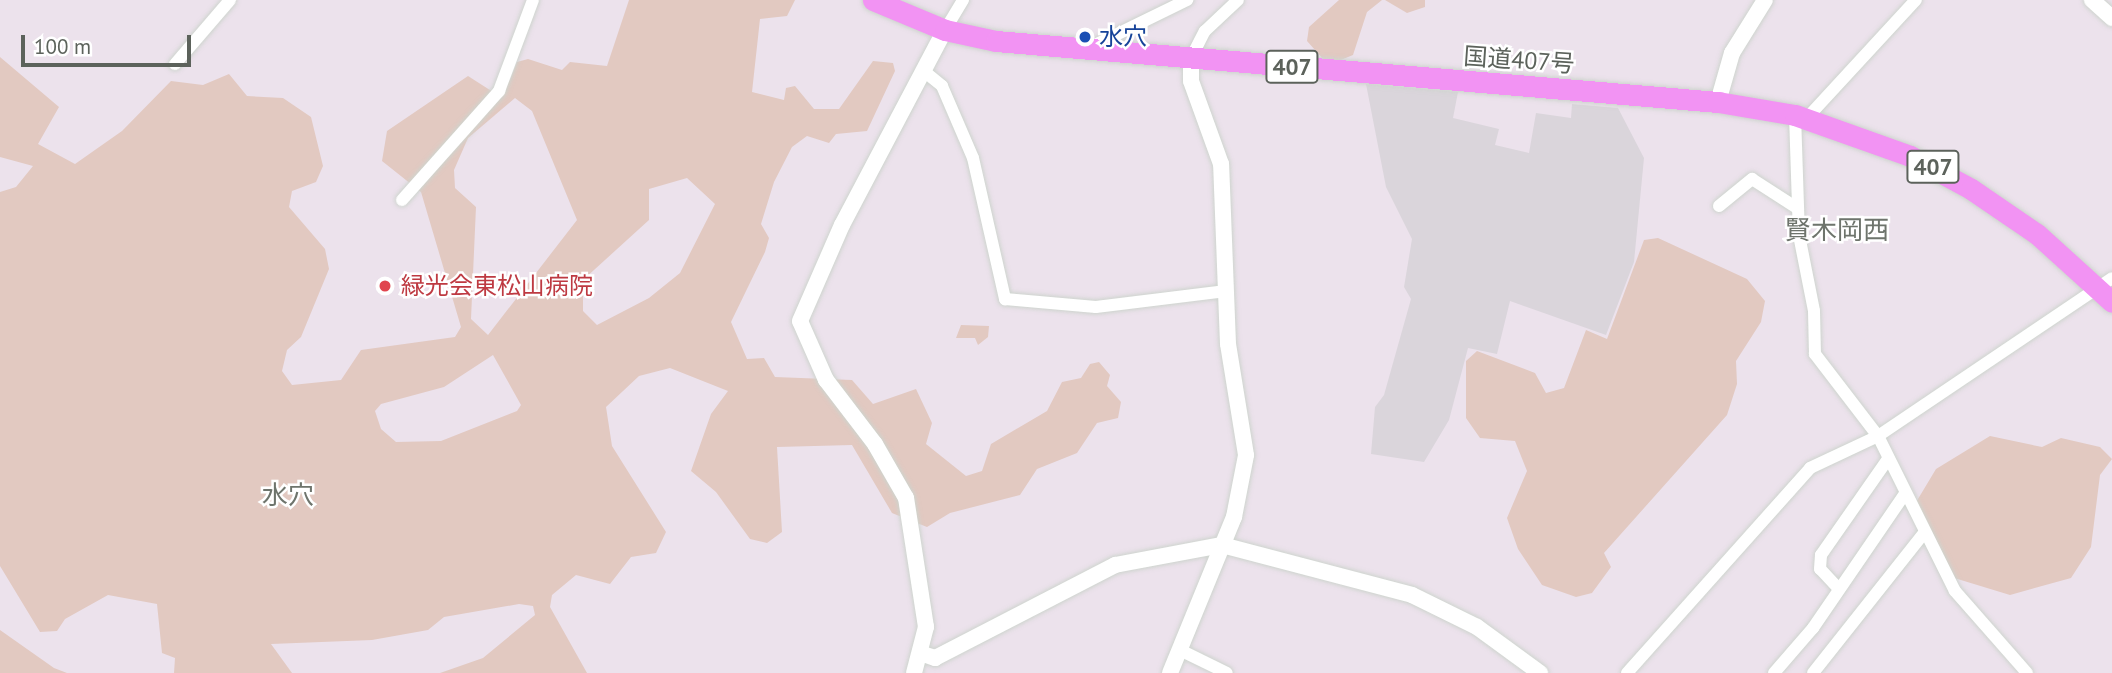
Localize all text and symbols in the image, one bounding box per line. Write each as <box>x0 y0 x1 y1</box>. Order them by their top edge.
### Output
scale bar <box>24 21 194 65</box>
place label: 水穴 <box>1099 23 1147 51</box>
marker: 水穴 <box>1077 29 1093 45</box>
text: 100 m <box>34 33 91 60</box>
street label: 国道407号 <box>1463 42 1575 78</box>
road number: 407 <box>1264 48 1320 86</box>
road number: 407 <box>1905 148 1961 186</box>
district label: 賢木岡西 <box>1785 214 1889 246</box>
place label: 緑光会東松山病院 <box>401 272 593 300</box>
marker: 緑光会東松山病院 <box>375 276 395 296</box>
district label: 水穴 <box>262 479 314 511</box>

